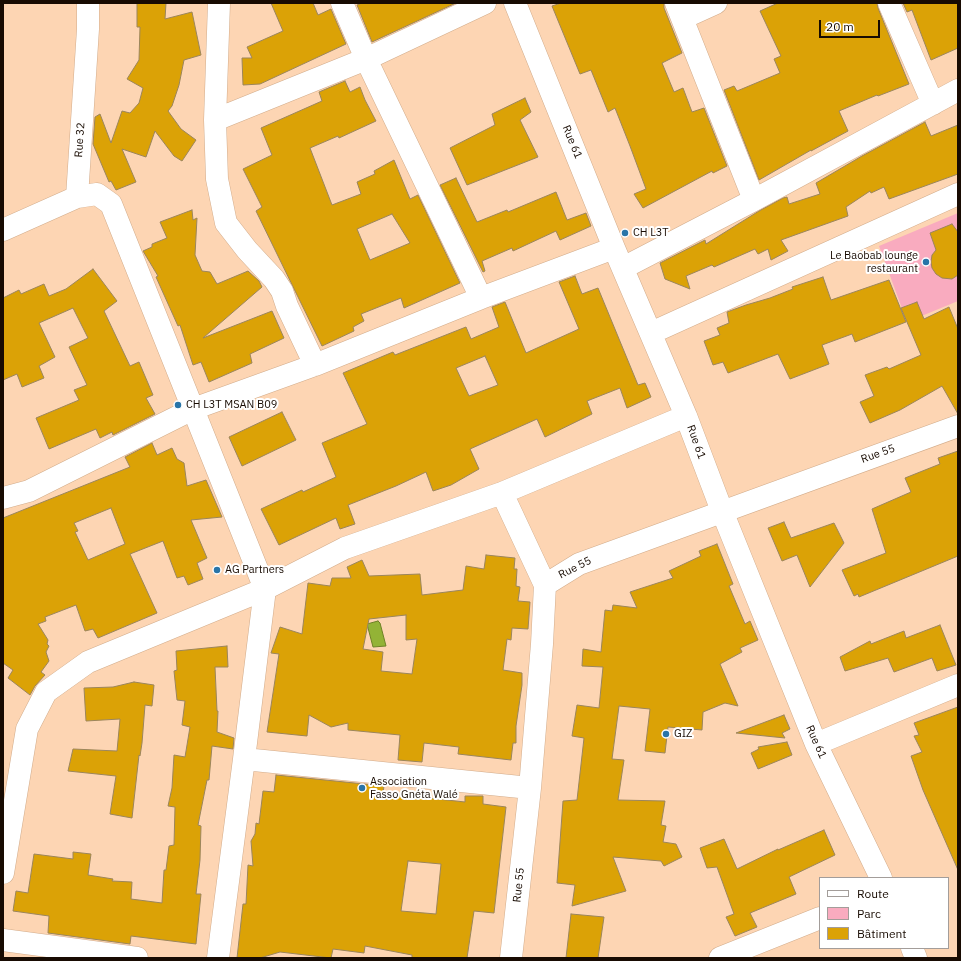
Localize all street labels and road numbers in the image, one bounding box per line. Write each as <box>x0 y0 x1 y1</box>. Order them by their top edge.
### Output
street label: Rue 32 <box>72 122 88 158</box>
street label: Rue 61 <box>559 123 585 161</box>
street label: Rue 61 <box>684 423 708 461</box>
street label: Rue 55 <box>859 442 897 466</box>
street label: Rue 55 <box>556 554 594 582</box>
street label: Rue 61 <box>803 723 829 761</box>
street label: Rue 55 <box>511 867 527 903</box>

